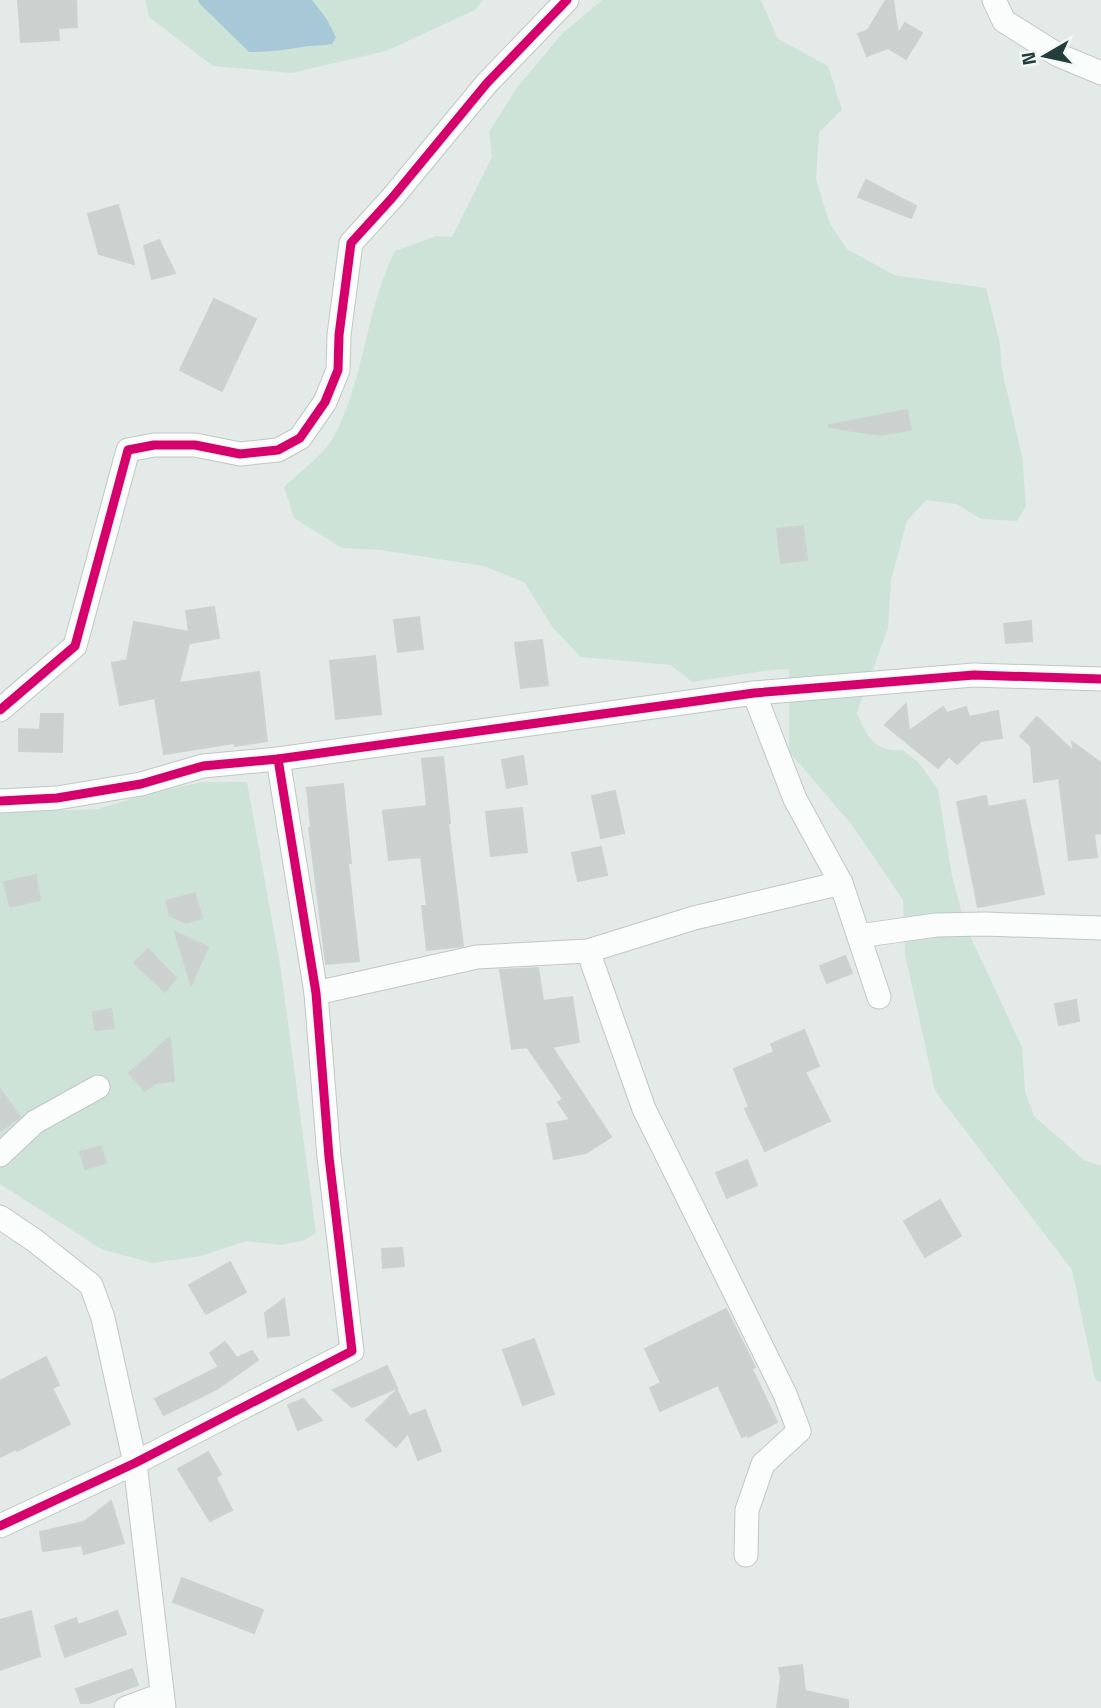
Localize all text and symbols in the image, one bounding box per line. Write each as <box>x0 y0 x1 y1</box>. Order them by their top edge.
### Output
north arrow <box>1010 21 1080 91</box>
text: N <box>1012 50 1043 68</box>

